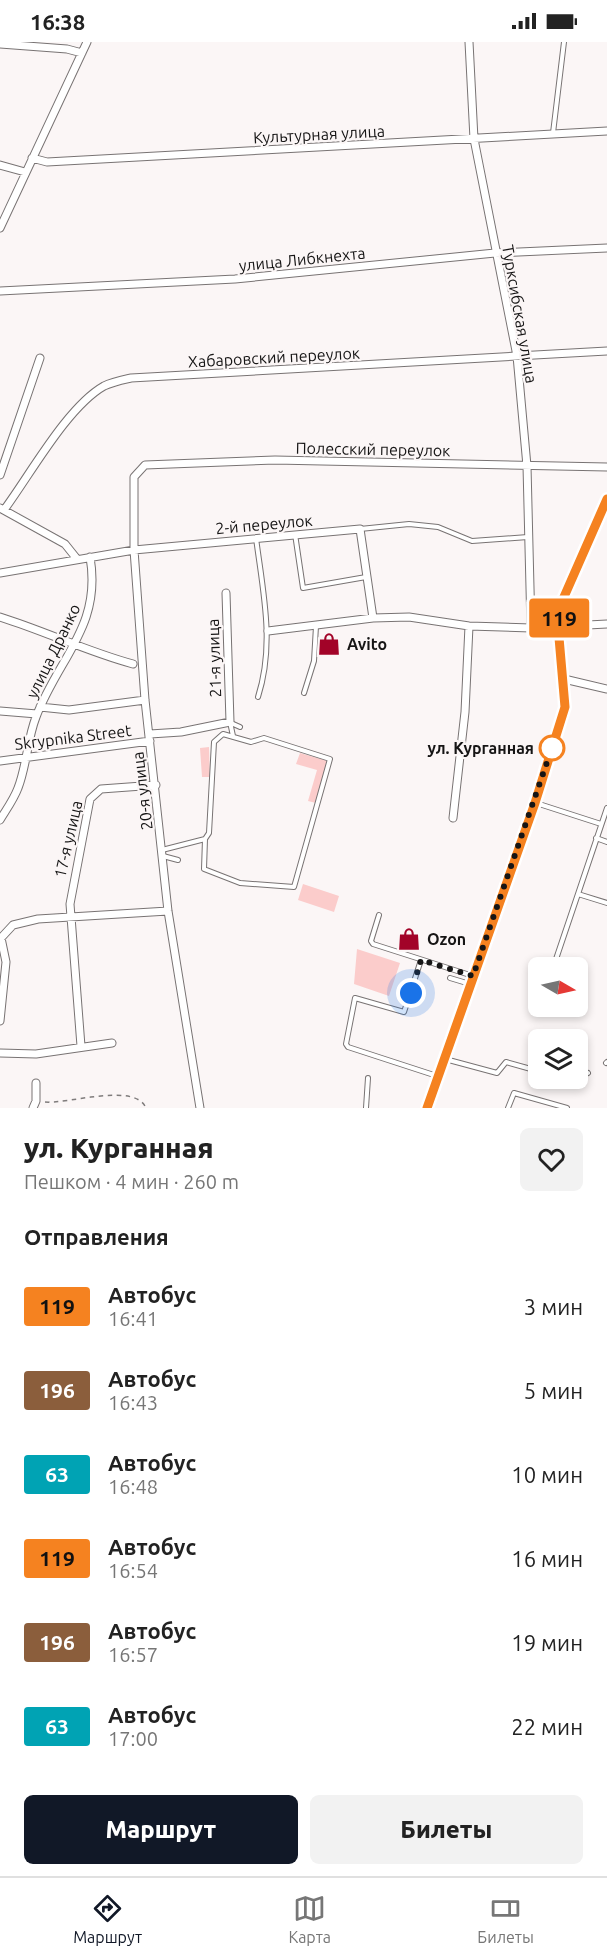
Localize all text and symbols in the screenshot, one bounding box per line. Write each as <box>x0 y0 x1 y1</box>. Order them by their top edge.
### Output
text: 16:38 <box>30 9 85 34</box>
street label: Культурная улица <box>253 122 385 146</box>
street label: улица Либкнехта <box>238 243 366 275</box>
street label: Турксибская улица <box>499 243 541 385</box>
street label: Хабаровский переулок <box>188 344 360 370</box>
street label: Полесский переулок <box>295 439 451 459</box>
street label: 2-й переулок <box>215 511 313 537</box>
line badge: 119 <box>524 598 594 638</box>
street label: улица Дранко <box>22 601 84 701</box>
text: 119 <box>541 606 577 630</box>
street label: 21-я улица <box>204 618 224 698</box>
shop icon: Avito <box>316 631 342 657</box>
place label: Avito <box>347 635 387 653</box>
street label: Skrypnika Street <box>14 721 133 753</box>
marker: ул. Курганная <box>539 735 565 761</box>
place label: ул. Курганная <box>428 739 534 757</box>
street label: 20-я улица <box>128 751 156 831</box>
street label: 17-я улица <box>50 799 86 879</box>
shop icon: Ozon <box>396 926 422 952</box>
place label: Ozon <box>427 930 466 948</box>
north arrow <box>528 957 588 1017</box>
map controls <box>528 957 588 1089</box>
your location <box>396 978 426 1008</box>
button: layers <box>528 1029 588 1089</box>
button: heart <box>520 1128 583 1191</box>
text: ул. Курганная <box>24 1132 214 1163</box>
text: Пешком · 4 мин · 260 m <box>24 1170 239 1193</box>
text: Отправления <box>24 1224 169 1249</box>
text: Автобус <box>108 1282 196 1307</box>
text: 119 <box>39 1294 75 1318</box>
text: 3 мин <box>524 1294 583 1319</box>
text: 16:41 <box>108 1307 158 1330</box>
text: Автобус <box>108 1366 196 1391</box>
text: 196 <box>39 1378 75 1402</box>
text: 5 мин <box>524 1378 583 1403</box>
text: 16:43 <box>108 1391 158 1414</box>
text: Автобус <box>108 1450 196 1475</box>
text: 63 <box>45 1462 69 1486</box>
text: 10 мин <box>511 1462 583 1487</box>
text: 16:48 <box>108 1475 158 1498</box>
text: Автобус <box>108 1534 196 1559</box>
text: 119 <box>39 1546 75 1570</box>
text: 16 мин <box>511 1546 583 1571</box>
text: 16:54 <box>108 1559 158 1582</box>
text: Автобус <box>108 1618 196 1643</box>
text: 196 <box>39 1630 75 1654</box>
text: 19 мин <box>511 1630 583 1655</box>
text: 16:57 <box>108 1643 158 1666</box>
text: Автобус <box>108 1702 196 1727</box>
text: 63 <box>45 1714 69 1738</box>
text: 22 мин <box>511 1714 583 1739</box>
text: 17:00 <box>108 1727 158 1750</box>
button: Маршрут <box>24 1795 298 1864</box>
button: Билеты <box>310 1795 583 1864</box>
tab: Маршрут <box>73 1892 142 1946</box>
tab: Карта <box>288 1892 331 1946</box>
tab: Билеты <box>477 1892 534 1946</box>

